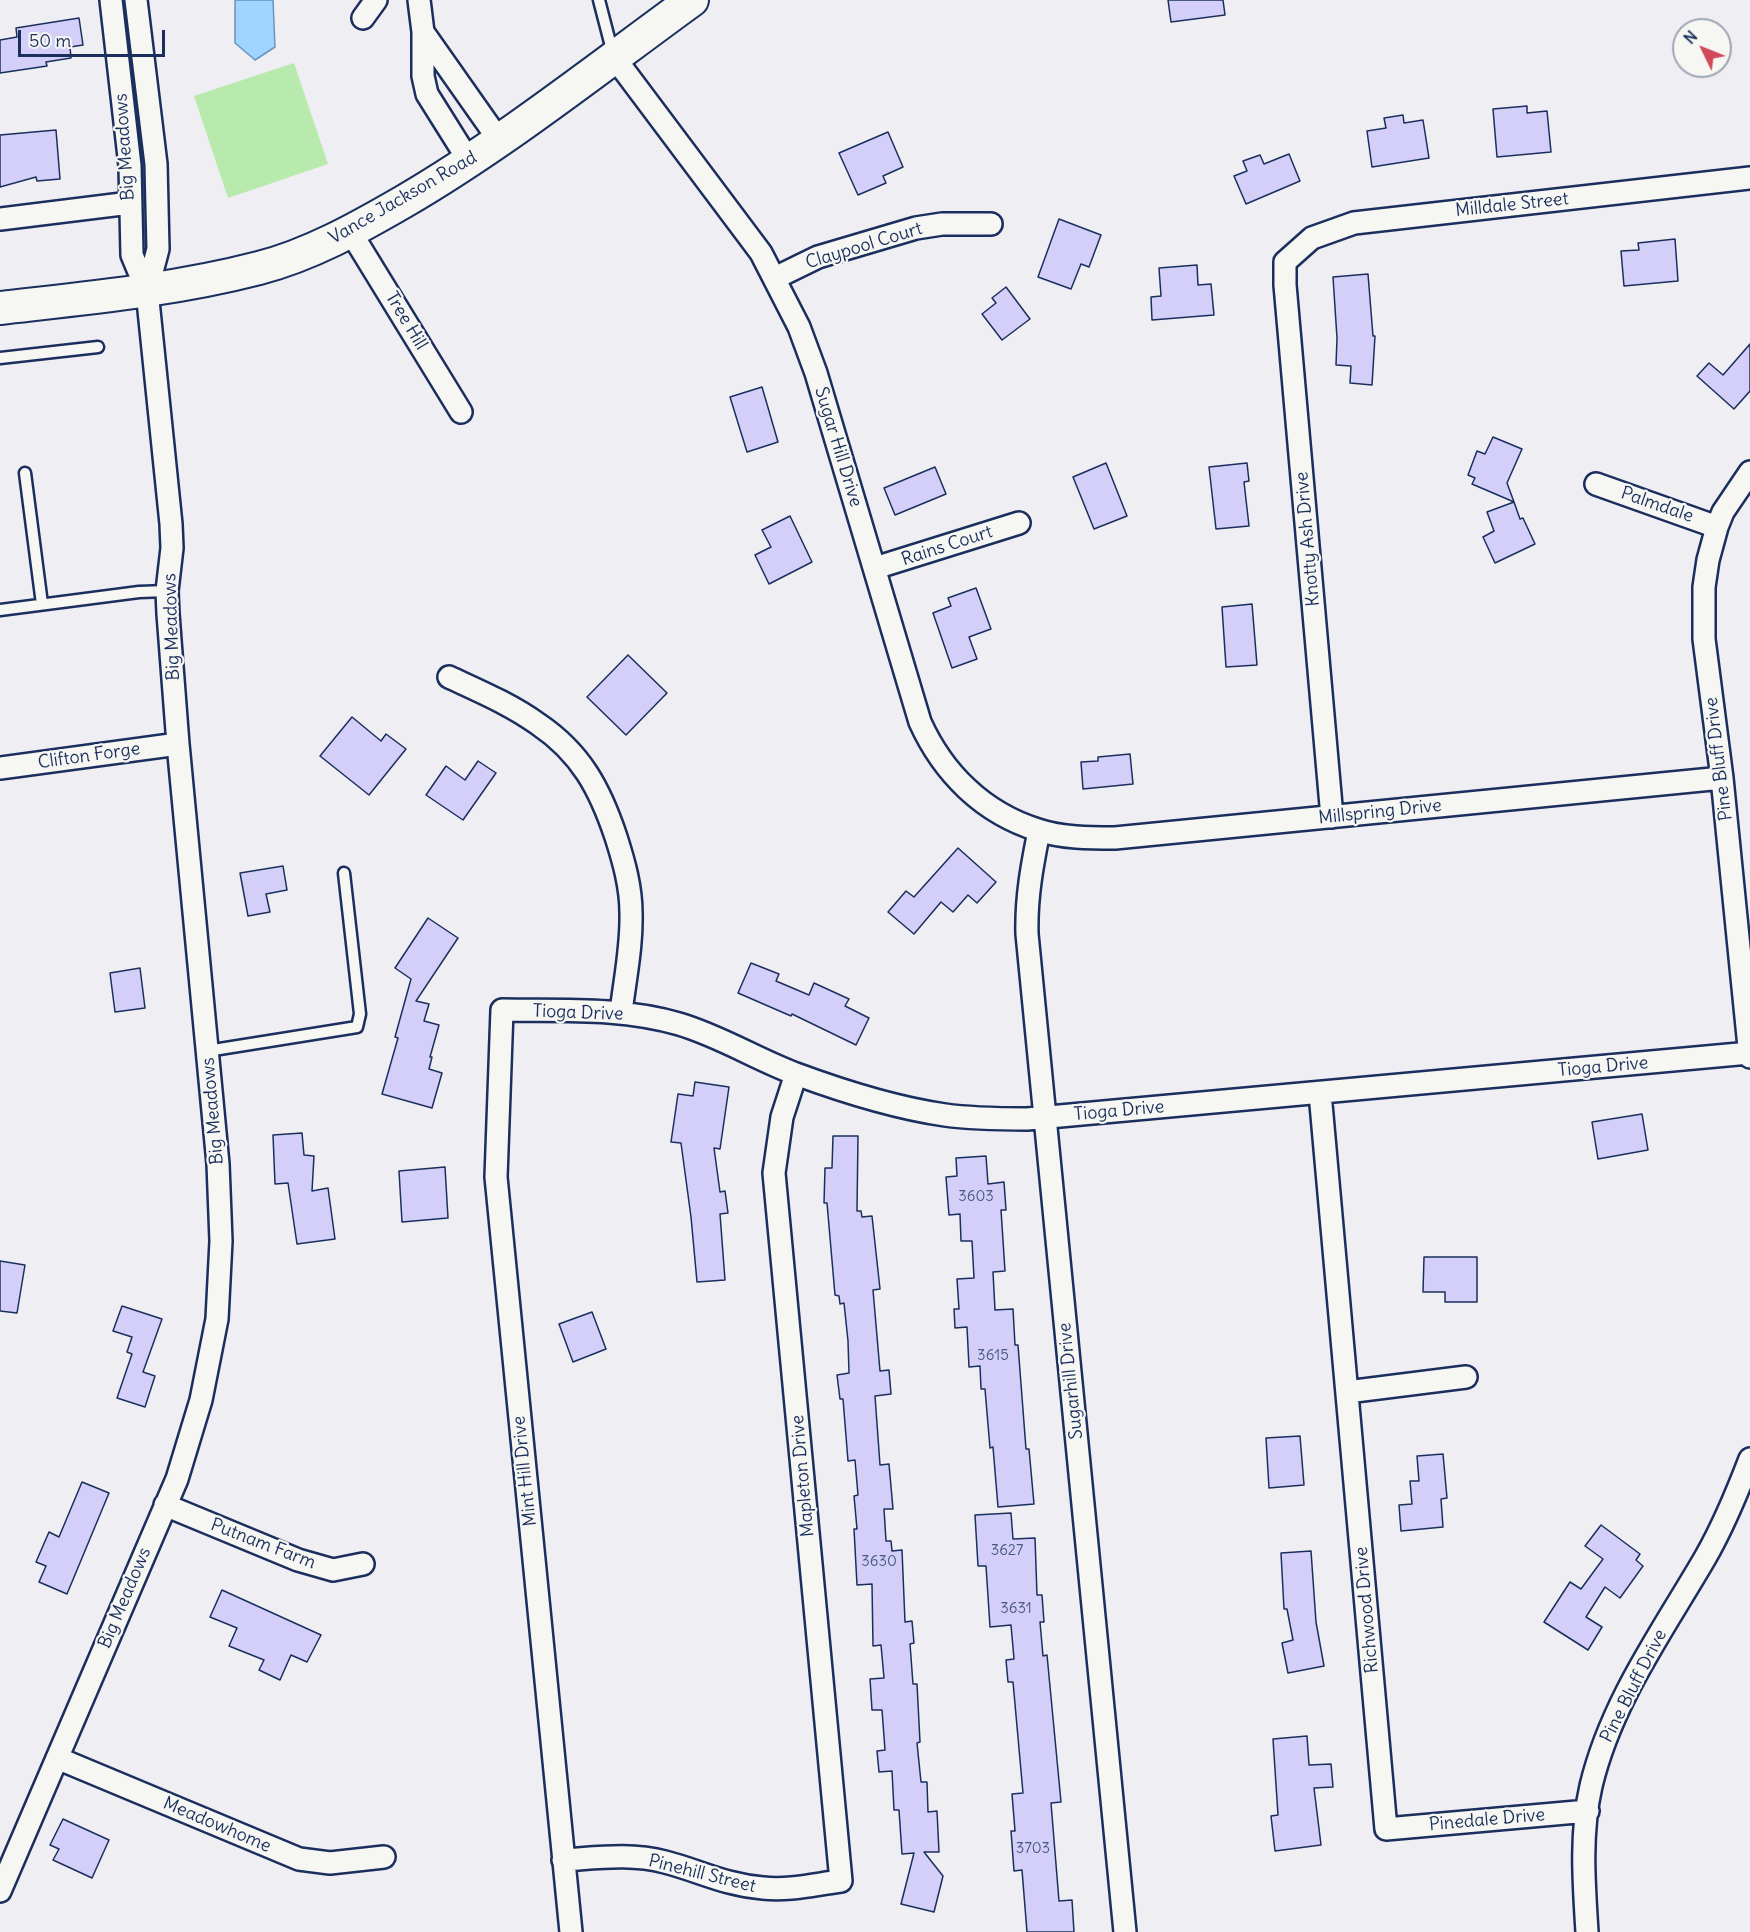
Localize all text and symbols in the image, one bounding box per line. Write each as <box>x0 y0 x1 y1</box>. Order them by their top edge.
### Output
scale bar <box>21 18 168 56</box>
north arrow <box>1672 18 1732 78</box>
text: N <box>1679 26 1701 48</box>
text: 50 m <box>29 29 71 52</box>
street label: Big Meadows <box>110 93 140 201</box>
street label: Vance Jackson Road <box>325 147 481 249</box>
street label: Milldale Street <box>1454 188 1570 222</box>
street label: Claypool Court <box>803 218 925 274</box>
street label: Tree Hill <box>380 288 432 354</box>
street label: Sugar Hill Drive <box>810 384 866 510</box>
street label: Knotty Ash Drive <box>1291 471 1325 607</box>
street label: Palmdale <box>1618 483 1696 527</box>
street label: Rains Court <box>899 521 995 571</box>
street label: Big Meadows <box>159 573 185 681</box>
street label: Pine Bluff Drive <box>1701 696 1737 822</box>
street label: Clifton Forge <box>36 738 142 774</box>
street label: Millspring Drive <box>1317 795 1443 829</box>
street label: Tioga Drive <box>532 1001 624 1025</box>
street label: Tioga Drive <box>1557 1052 1649 1082</box>
street label: Big Meadows <box>198 1056 228 1166</box>
street label: Tioga Drive <box>1073 1096 1165 1126</box>
house number: 3603 <box>958 1188 994 1206</box>
street label: Sugarhill Drive <box>1054 1321 1088 1441</box>
house number: 3615 <box>977 1347 1009 1365</box>
street label: Mapleton Drive <box>787 1414 819 1538</box>
street label: Mint Hill Drive <box>508 1415 542 1527</box>
street label: Putnam Farm <box>207 1514 319 1574</box>
house number: 3627 <box>991 1542 1023 1560</box>
street label: Big Meadows <box>94 1544 156 1652</box>
street label: Richwood Drive <box>1351 1546 1383 1674</box>
house number: 3630 <box>861 1553 897 1571</box>
house number: 3631 <box>1000 1600 1032 1618</box>
street label: Pine Bluff Drive <box>1596 1626 1672 1746</box>
street label: Meadowhome <box>160 1793 274 1857</box>
street label: Pinedale Drive <box>1428 1804 1546 1836</box>
house number: 3703 <box>1016 1840 1050 1858</box>
street label: Pinehill Street <box>646 1850 758 1898</box>

